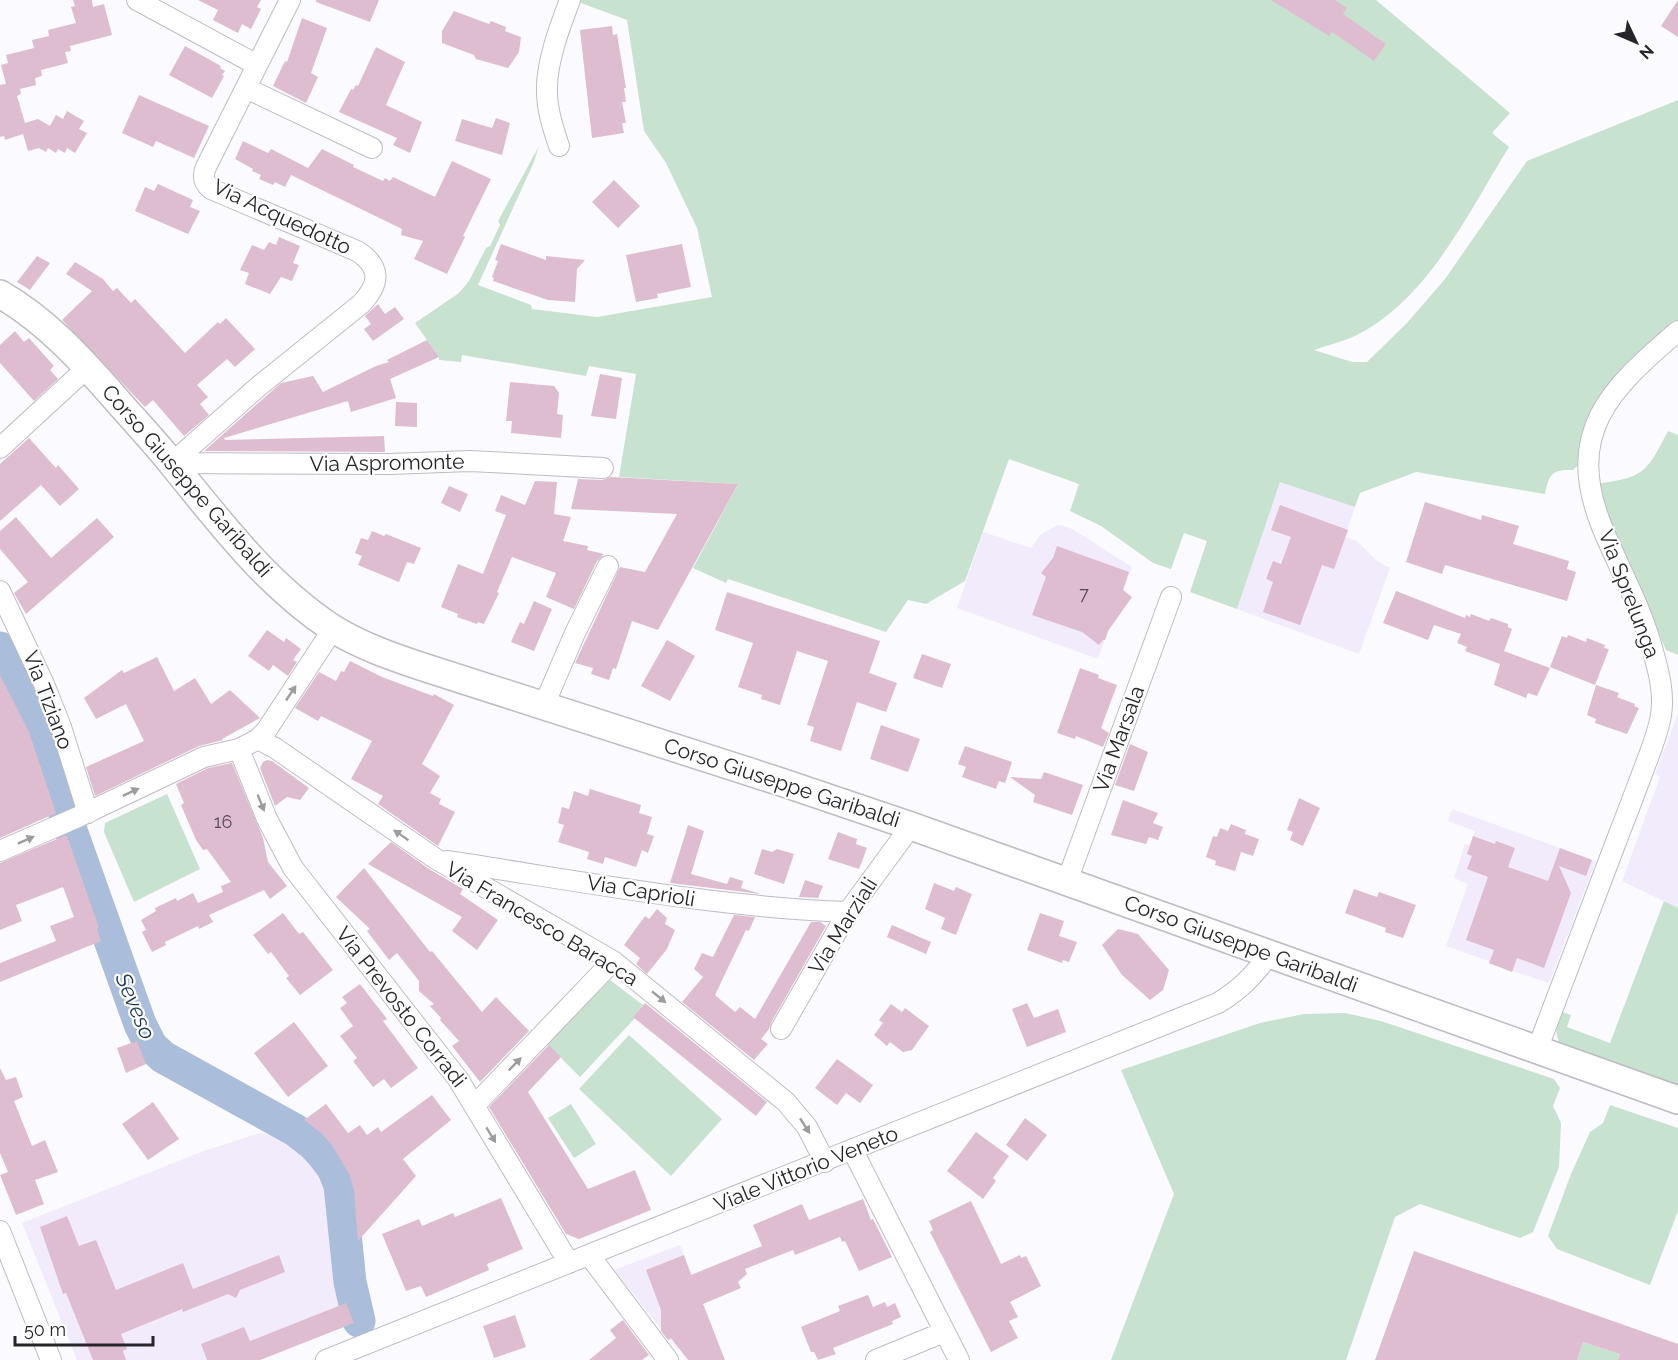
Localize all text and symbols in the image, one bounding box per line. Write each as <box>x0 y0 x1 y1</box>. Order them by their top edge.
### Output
north arrow <box>1606 12 1666 72</box>
text: N <box>1635 41 1658 63</box>
street label: Via Acquedotto <box>209 174 355 260</box>
street label: Corso Giuseppe Garibaldi <box>97 379 278 582</box>
street label: Via Aspromonte <box>309 449 465 476</box>
street label: Via Sprelunga <box>1594 526 1665 662</box>
house number: 7 <box>1079 583 1089 604</box>
street label: Via Tiziano <box>18 647 79 753</box>
street label: Via Marsala <box>1088 682 1149 795</box>
one-way arrow <box>285 685 297 701</box>
street label: Corso Giuseppe Garibaldi <box>661 733 903 833</box>
one-way arrow <box>123 787 140 796</box>
one-way arrow <box>256 795 266 813</box>
house number: 16 <box>214 811 232 832</box>
one-way arrow <box>393 829 409 841</box>
one-way arrow <box>17 835 35 844</box>
street label: Via Francesco Baracca <box>442 856 643 991</box>
street label: Via Caprioli <box>585 870 697 911</box>
street label: Via Marziali <box>803 873 882 979</box>
street label: Corso Giuseppe Garibaldi <box>1121 890 1361 997</box>
street label: Via Prevosto Corradi <box>331 922 472 1092</box>
water label: Seveso <box>110 968 162 1043</box>
one-way arrow <box>651 991 667 1004</box>
one-way arrow <box>507 1057 521 1071</box>
one-way arrow <box>800 1117 811 1134</box>
street label: Viale Vittorio Veneto <box>710 1120 901 1217</box>
one-way arrow <box>486 1127 497 1143</box>
scale bar <box>15 1309 153 1347</box>
text: 50 m <box>24 1319 66 1340</box>

